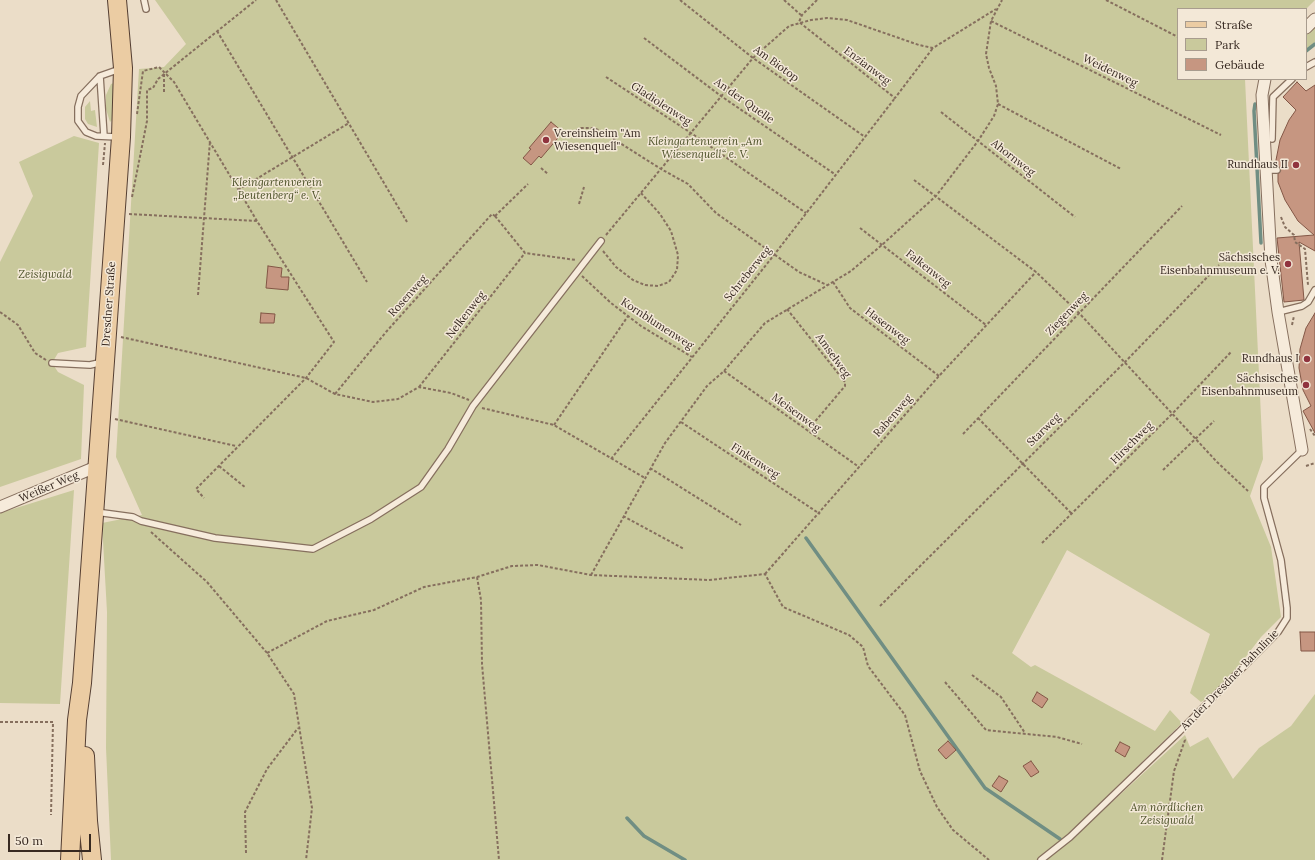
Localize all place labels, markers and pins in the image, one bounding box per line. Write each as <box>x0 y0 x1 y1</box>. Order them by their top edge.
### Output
place label: Vereinsheim "Am Wiesenquell" <box>554 127 641 153</box>
marker: Vereinsheim "Am Wiesenquell" <box>541 135 551 145</box>
place label: Rundhaus II <box>1227 158 1288 172</box>
marker: Rundhaus II <box>1291 160 1301 170</box>
place label: Sächsisches Eisenbahnmuseum e. V. <box>1160 251 1280 277</box>
marker: Sächsisches Eisenbahnmuseum e. V. <box>1283 259 1293 269</box>
place label: Rundhaus I <box>1242 352 1299 366</box>
marker: Rundhaus I <box>1302 354 1312 364</box>
place label: Sächsisches Eisenbahnmuseum <box>1201 372 1298 398</box>
marker: Sächsisches Eisenbahnmuseum <box>1301 380 1311 390</box>

